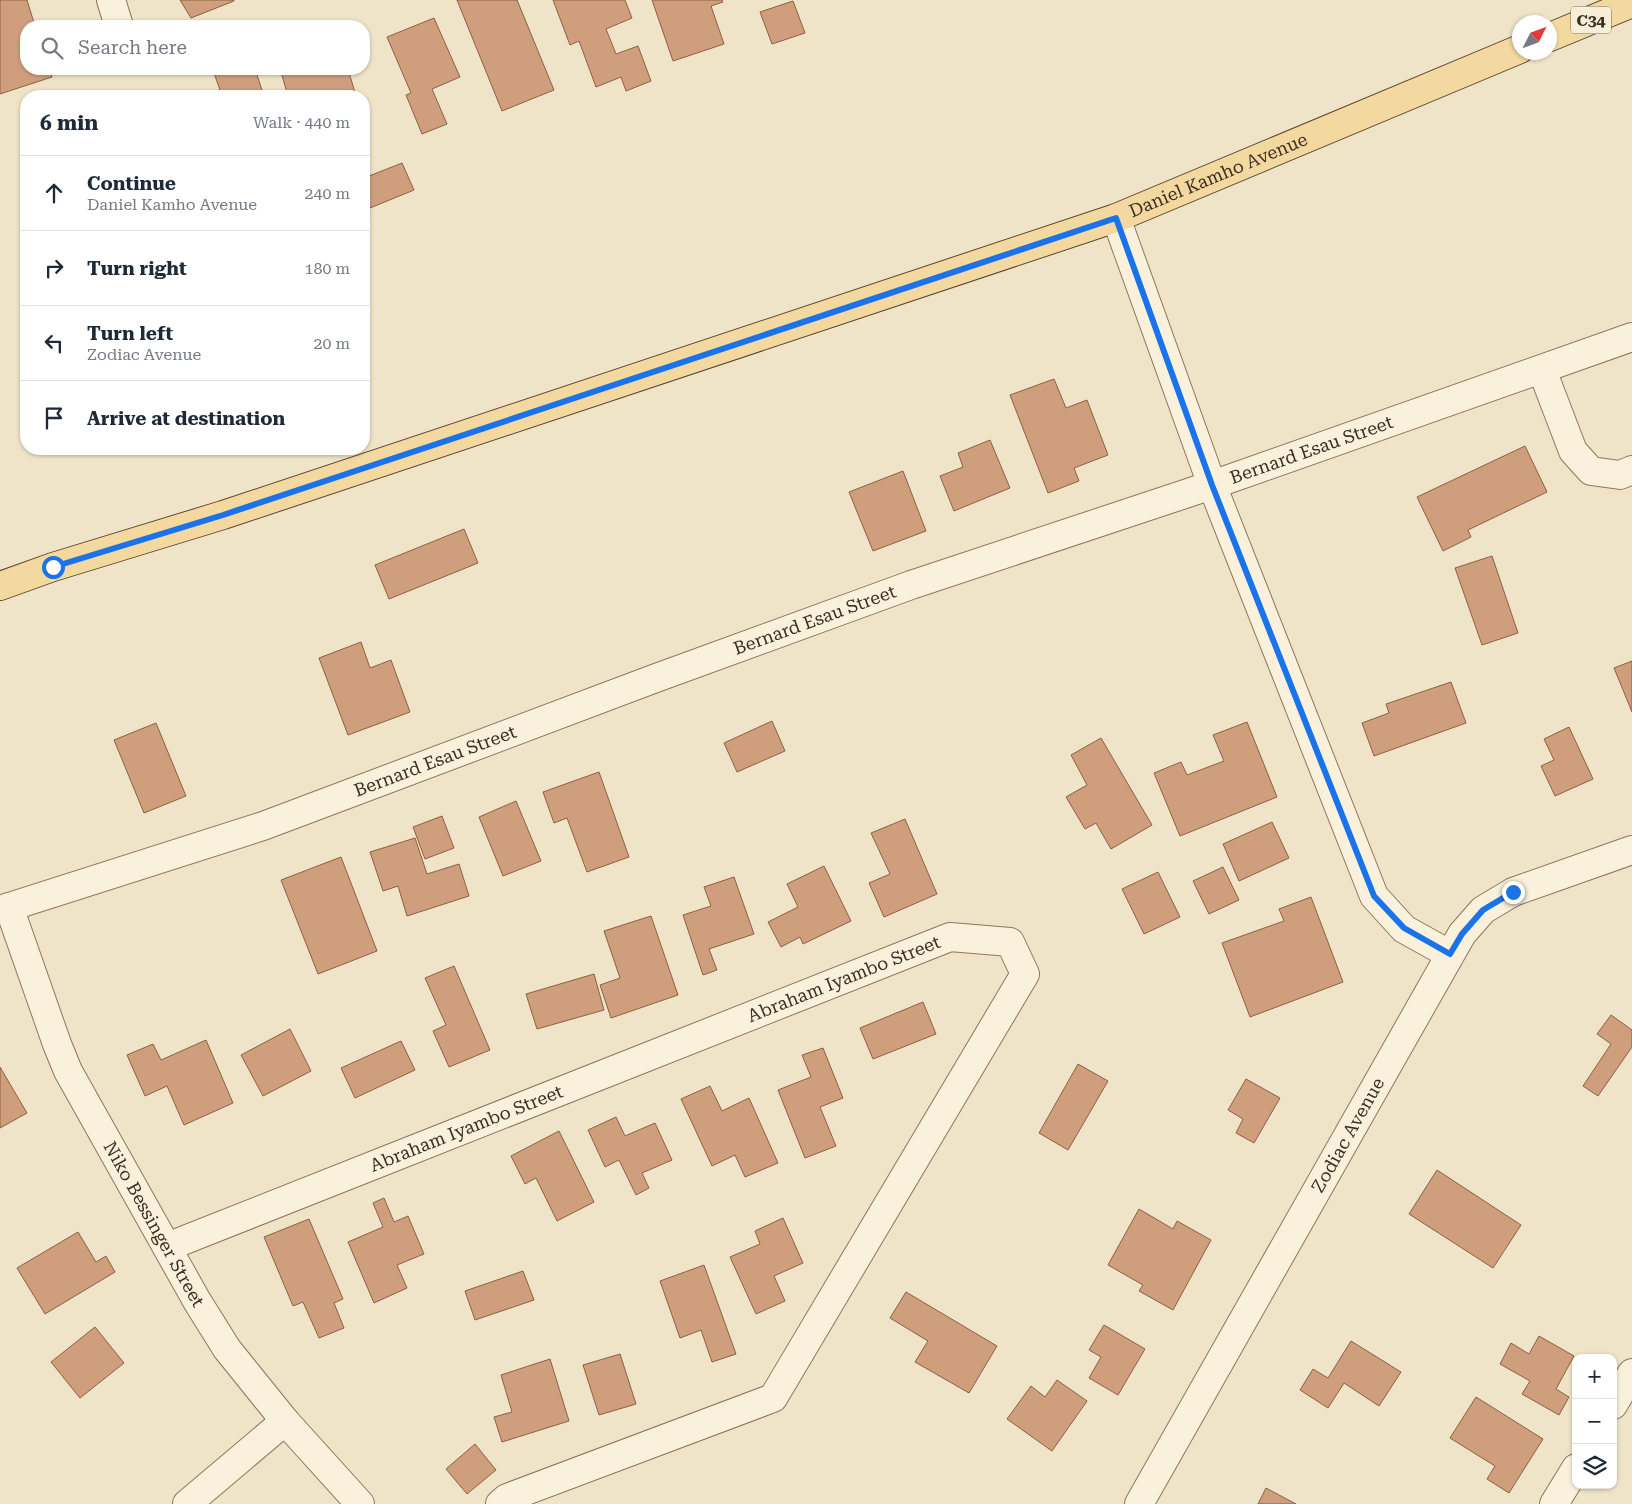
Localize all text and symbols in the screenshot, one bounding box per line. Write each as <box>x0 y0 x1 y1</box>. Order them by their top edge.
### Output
road number: C34 <box>1571 6 1611 34</box>
north arrow <box>1512 15 1557 60</box>
search box <box>20 20 370 75</box>
icon: search <box>38 34 66 62</box>
text: Search here <box>78 36 187 59</box>
text: 6 min <box>40 111 98 135</box>
text: Walk · 440 m <box>253 113 350 132</box>
street label: Daniel Kamho Avenue <box>1126 128 1311 221</box>
text: Continue <box>87 172 176 195</box>
icon: ahead <box>40 179 68 207</box>
text: 240 m <box>304 184 350 203</box>
text: Daniel Kamho Avenue <box>87 195 257 214</box>
icon: right <box>40 254 68 282</box>
text: Turn right <box>87 257 187 280</box>
text: 180 m <box>304 259 350 278</box>
text: Turn left <box>87 322 173 345</box>
icon: left <box>40 329 68 357</box>
text: 20 m <box>313 334 350 353</box>
text: Zodiac Avenue <box>87 345 201 364</box>
icon: arrive <box>40 404 68 432</box>
text: Arrive at destination <box>87 407 285 430</box>
street label: Bernard Esau Street <box>1227 411 1396 488</box>
route start <box>42 556 65 579</box>
street label: Bernard Esau Street <box>730 580 899 659</box>
street label: Bernard Esau Street <box>351 721 519 801</box>
route end <box>1502 881 1525 904</box>
street label: Abraham Iyambo Street <box>744 931 943 1026</box>
street label: Zodiac Avenue <box>1307 1074 1388 1196</box>
street label: Abraham Iyambo Street <box>367 1080 566 1176</box>
street label: Niko Bessinger Street <box>100 1138 209 1311</box>
map controls <box>1572 1354 1617 1489</box>
button: + <box>1572 1354 1617 1399</box>
button: − <box>1572 1399 1617 1444</box>
button: layers <box>1572 1444 1617 1489</box>

